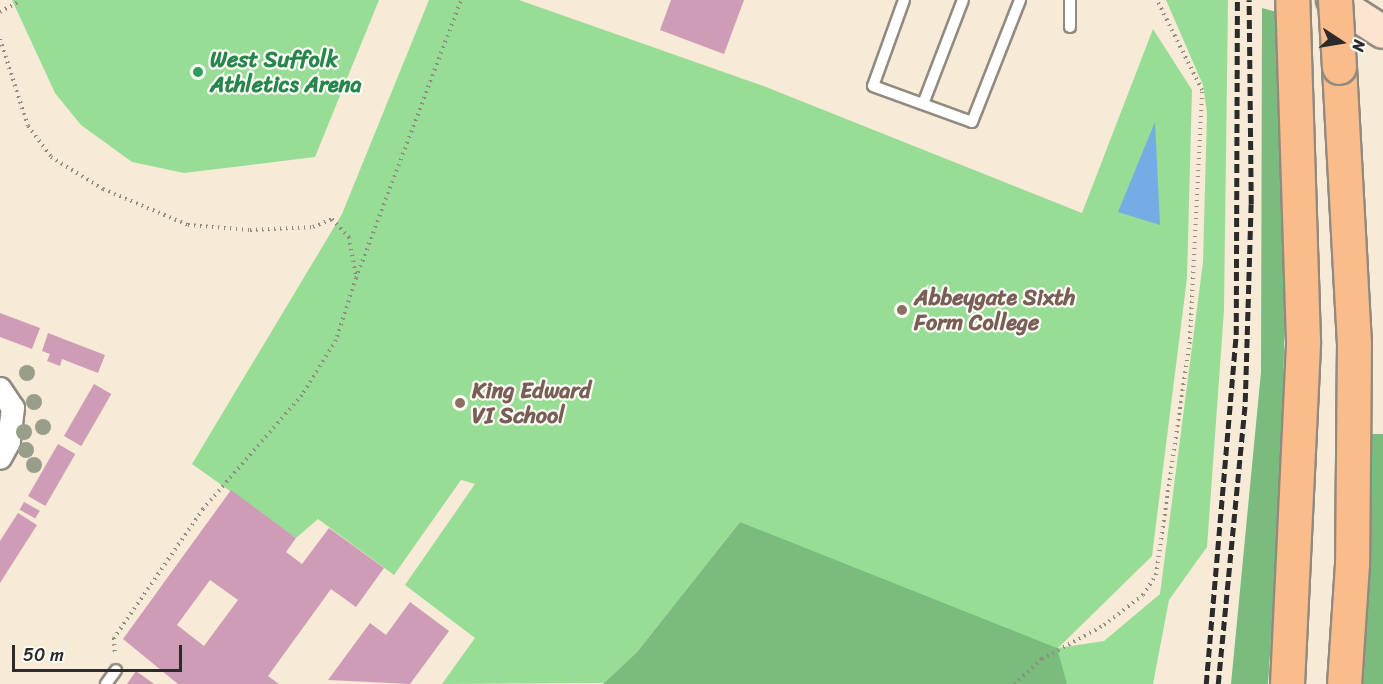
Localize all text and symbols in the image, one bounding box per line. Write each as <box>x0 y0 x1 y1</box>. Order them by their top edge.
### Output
north arrow <box>1311 12 1371 72</box>
text: N <box>1344 37 1374 54</box>
place label: West Suffolk Athletics Arena <box>210 46 362 98</box>
marker: West Suffolk Athletics Arena <box>191 65 205 79</box>
place label: Abbeygate Sixth Form College <box>914 284 1075 336</box>
marker: Abbeygate Sixth Form College <box>895 303 909 317</box>
place label: King Edward VI School <box>472 377 591 428</box>
marker: King Edward VI School <box>453 396 467 410</box>
scale bar <box>15 633 184 671</box>
text: 50 m <box>23 639 64 671</box>

